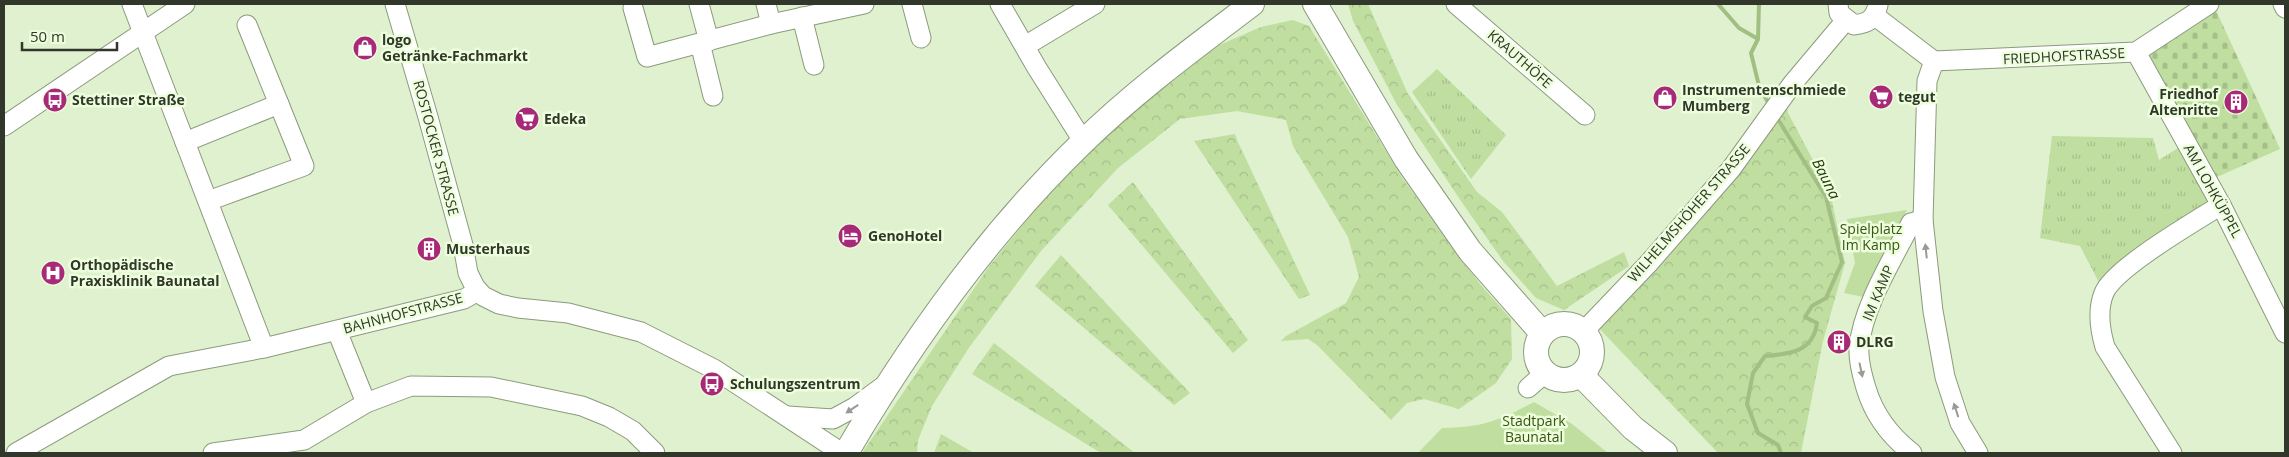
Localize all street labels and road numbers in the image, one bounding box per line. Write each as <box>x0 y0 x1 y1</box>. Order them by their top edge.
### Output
street label: KRAUTHÖFE <box>1484 25 1557 92</box>
street label: FRIEDHOFSTRASSE <box>2002 43 2125 68</box>
street label: ROSTOCKER STRASSE <box>409 78 464 218</box>
street label: WILHELMSHÖHER STRASSE <box>1623 139 1754 286</box>
street label: AM LOHKÜPPEL <box>2180 141 2247 241</box>
street label: IM KAMP <box>1857 262 1898 323</box>
street label: BAHNHOFSTRASSE <box>341 287 465 338</box>

